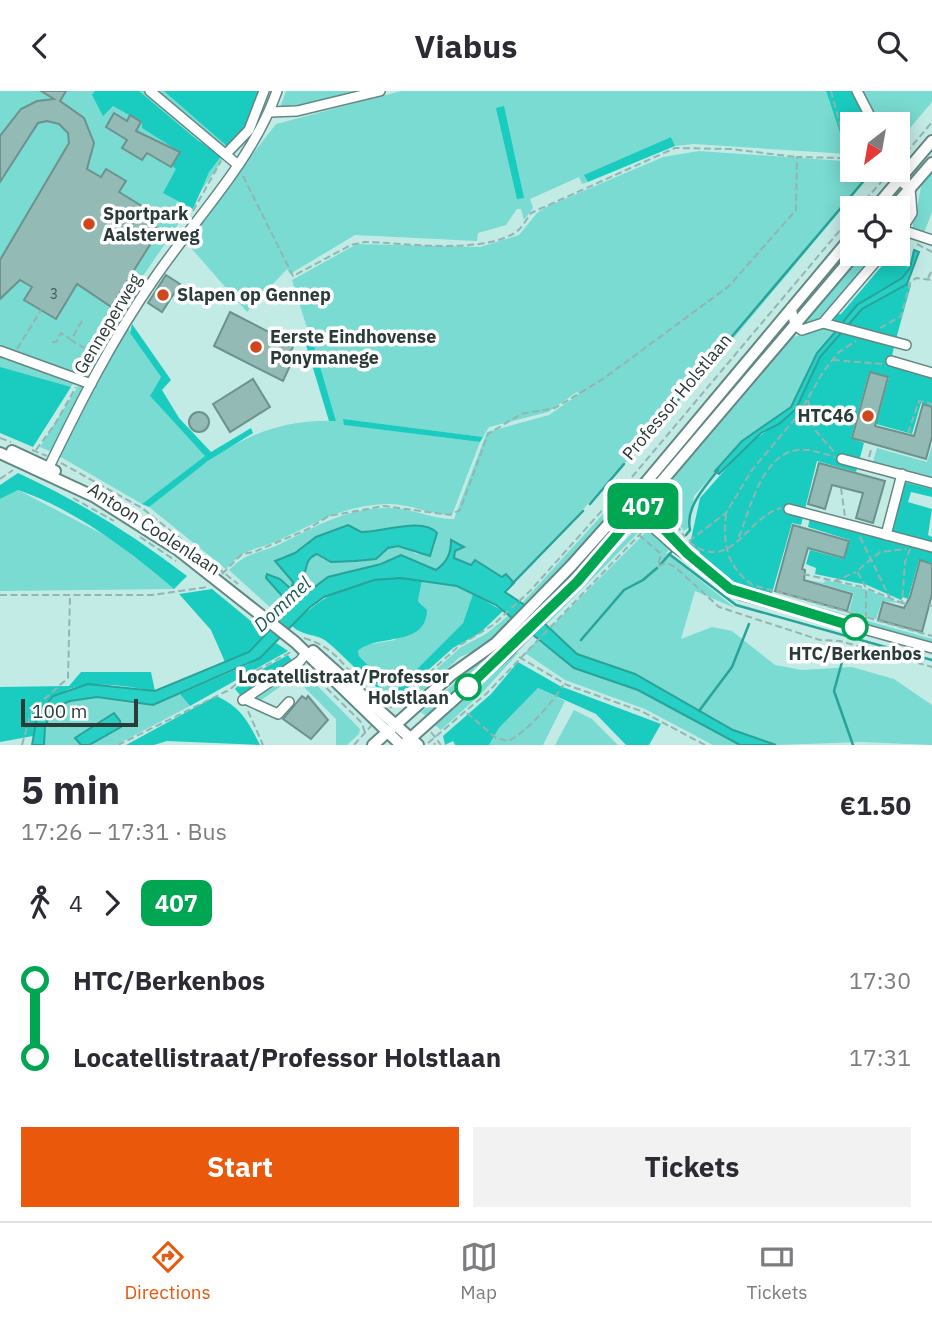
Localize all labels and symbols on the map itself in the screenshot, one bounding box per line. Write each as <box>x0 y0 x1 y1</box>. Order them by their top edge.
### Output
north arrow <box>840 112 910 182</box>
place label: Sportpark Aalsterweg <box>103 202 199 246</box>
marker: Sportpark Aalsterweg <box>81 216 97 232</box>
street label: Genneperweg <box>69 269 147 378</box>
place label: Slapen op Gennep <box>177 283 331 306</box>
house number: 3 <box>50 285 58 303</box>
marker: Slapen op Gennep <box>155 287 171 303</box>
place label: Eerste Eindhovense Ponymanege <box>270 325 436 369</box>
street label: Professor Holstlaan <box>617 329 736 465</box>
marker: Eerste Eindhovense Ponymanege <box>248 339 264 355</box>
place label: HTC46 <box>798 404 854 427</box>
marker: HTC46 <box>860 408 876 424</box>
street label: Antoon Coolenlaan <box>84 477 225 580</box>
line badge: 407 <box>603 483 683 529</box>
water label: Dommel <box>248 571 316 637</box>
marker: HTC/Berkenbos <box>842 614 868 640</box>
place label: HTC/Berkenbos <box>788 642 922 665</box>
place label: Locatellistraat/Professor Holstlaan <box>238 665 449 709</box>
marker: Locatellistraat/Professor Holstlaan <box>455 674 481 700</box>
scale bar <box>21 696 138 728</box>

